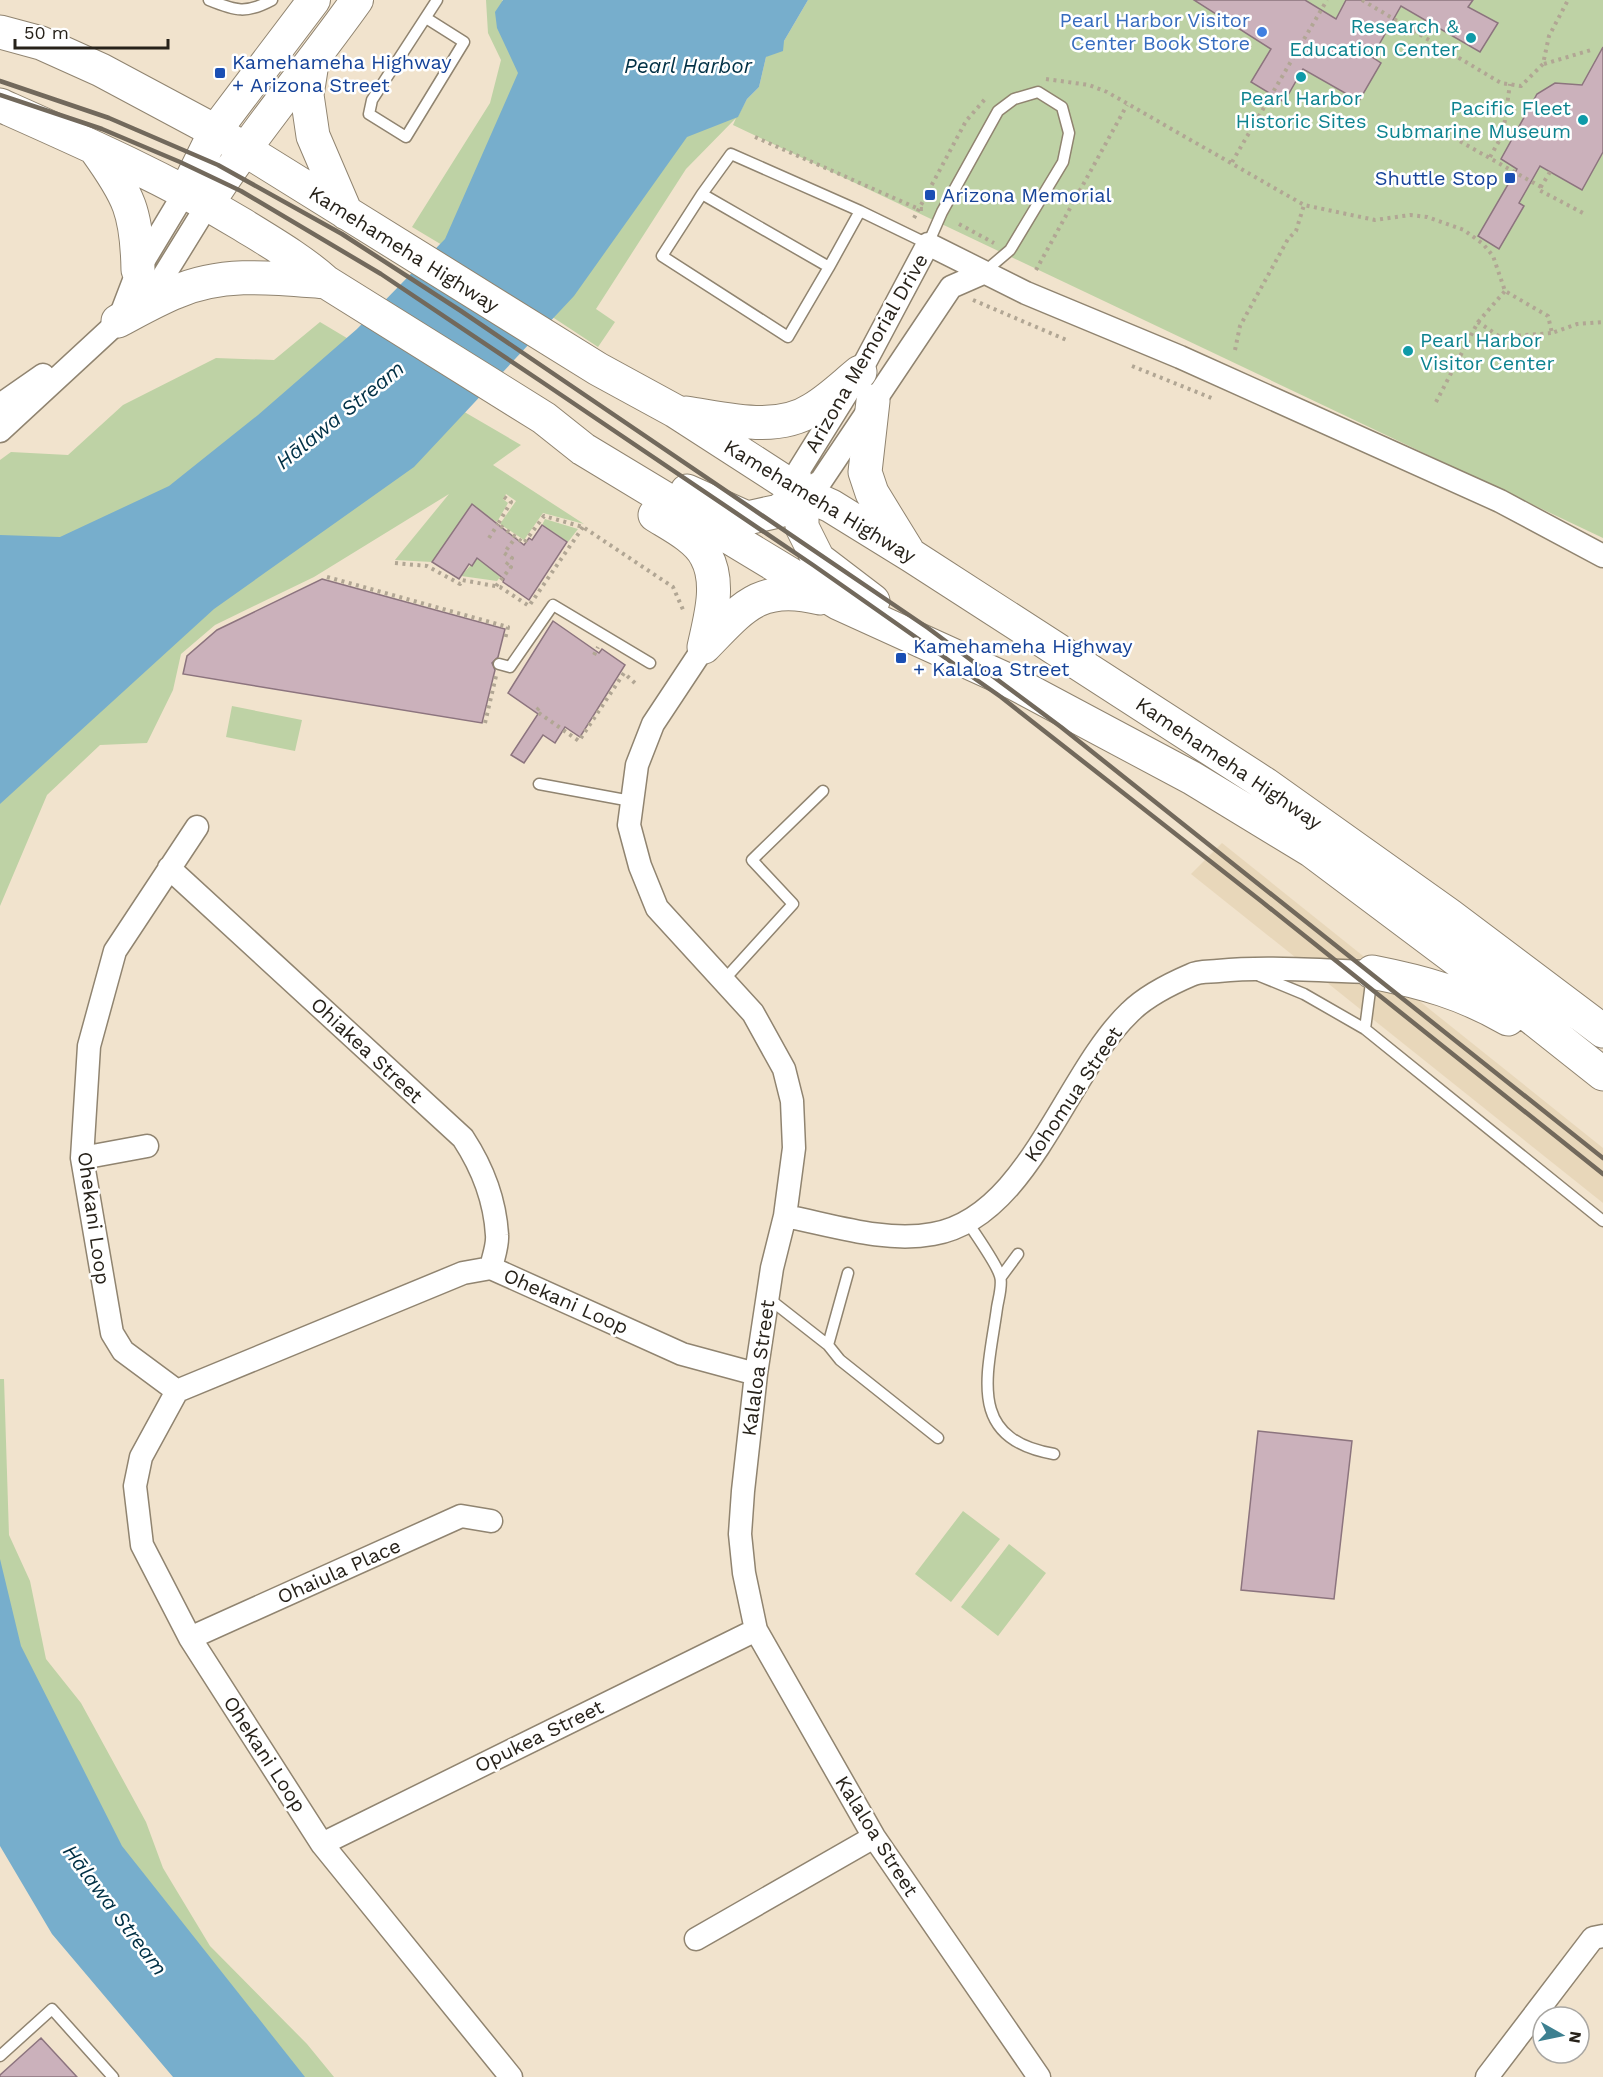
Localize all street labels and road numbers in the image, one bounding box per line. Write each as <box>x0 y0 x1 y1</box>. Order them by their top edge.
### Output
street label: Kamehameha Highway <box>305 181 504 318</box>
street label: Arizona Memorial Drive <box>799 249 933 457</box>
street label: Kamehameha Highway <box>720 434 921 568</box>
street label: Kamehameha Highway <box>1131 692 1327 835</box>
street label: Ohiakea Street <box>306 992 428 1108</box>
street label: Kohomua Street <box>1019 1021 1127 1166</box>
street label: Ohekani Loop <box>73 1150 115 1286</box>
street label: Ohekani Loop <box>500 1263 632 1339</box>
street label: Kalaloa Street <box>737 1298 780 1438</box>
street label: Ohaiula Place <box>274 1533 404 1609</box>
street label: Ohekani Loop <box>218 1691 312 1817</box>
street label: Opukea Street <box>471 1694 608 1778</box>
street label: Kalaloa Street <box>830 1771 924 1901</box>

